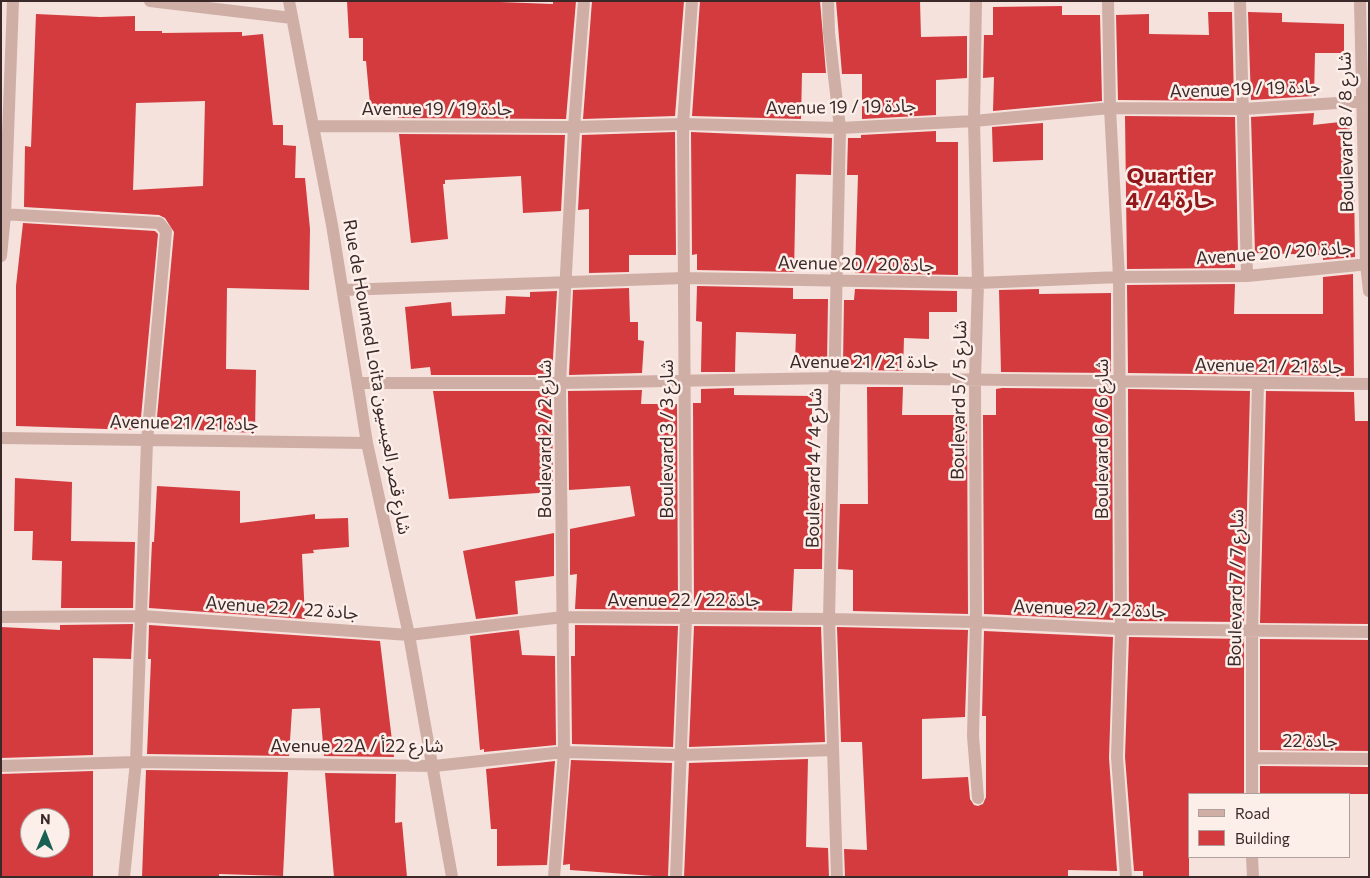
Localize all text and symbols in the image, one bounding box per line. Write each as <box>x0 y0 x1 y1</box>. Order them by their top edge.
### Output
street label: Boulevard 8 / شارع 8 <box>1334 51 1358 213</box>
street label: Avenue 19 / جادة 19 <box>1169 76 1321 102</box>
street label: Avenue 19 / جادة 19 <box>765 95 917 119</box>
street label: Avenue 19 / جادة 19 <box>362 98 512 120</box>
district label: Quartier 4 / حارة 4 <box>1126 163 1214 215</box>
street label: Rue de Houmed Loita شارع قصر العيسيون <box>339 218 415 536</box>
street label: Avenue 20 / جادة 20 <box>1195 237 1353 269</box>
street label: Avenue 20 / جادة 20 <box>777 252 935 276</box>
street label: Boulevard 5 / شارع 5 <box>947 320 971 480</box>
street label: Avenue 21 / جادة 21 <box>790 351 938 373</box>
street label: Avenue 21 / جادة 21 <box>1194 354 1344 378</box>
street label: Boulevard 3 / شارع 3 <box>656 359 678 519</box>
street label: Boulevard 6 / شارع 6 <box>1091 359 1113 519</box>
street label: Boulevard 2 / شارع 2 <box>534 360 556 518</box>
street label: Boulevard 4 / شارع 4 <box>802 388 826 548</box>
street label: Avenue 21 / جادة 21 <box>109 411 259 435</box>
street label: Boulevard 7 / شارع 7 <box>1224 509 1248 667</box>
street label: Avenue 22 / جادة 22 <box>607 589 761 611</box>
street label: Avenue 22 / جادة 22 <box>205 592 359 624</box>
street label: Avenue 22 / جادة 22 <box>1013 596 1167 622</box>
street label: جادة 22 <box>1282 730 1338 752</box>
street label: Avenue 22A / شارع 22أ <box>270 735 444 757</box>
legend <box>1188 793 1350 858</box>
text: Road <box>1235 804 1270 822</box>
north arrow <box>20 808 70 858</box>
text: N <box>40 810 51 827</box>
text: Building <box>1235 829 1290 847</box>

